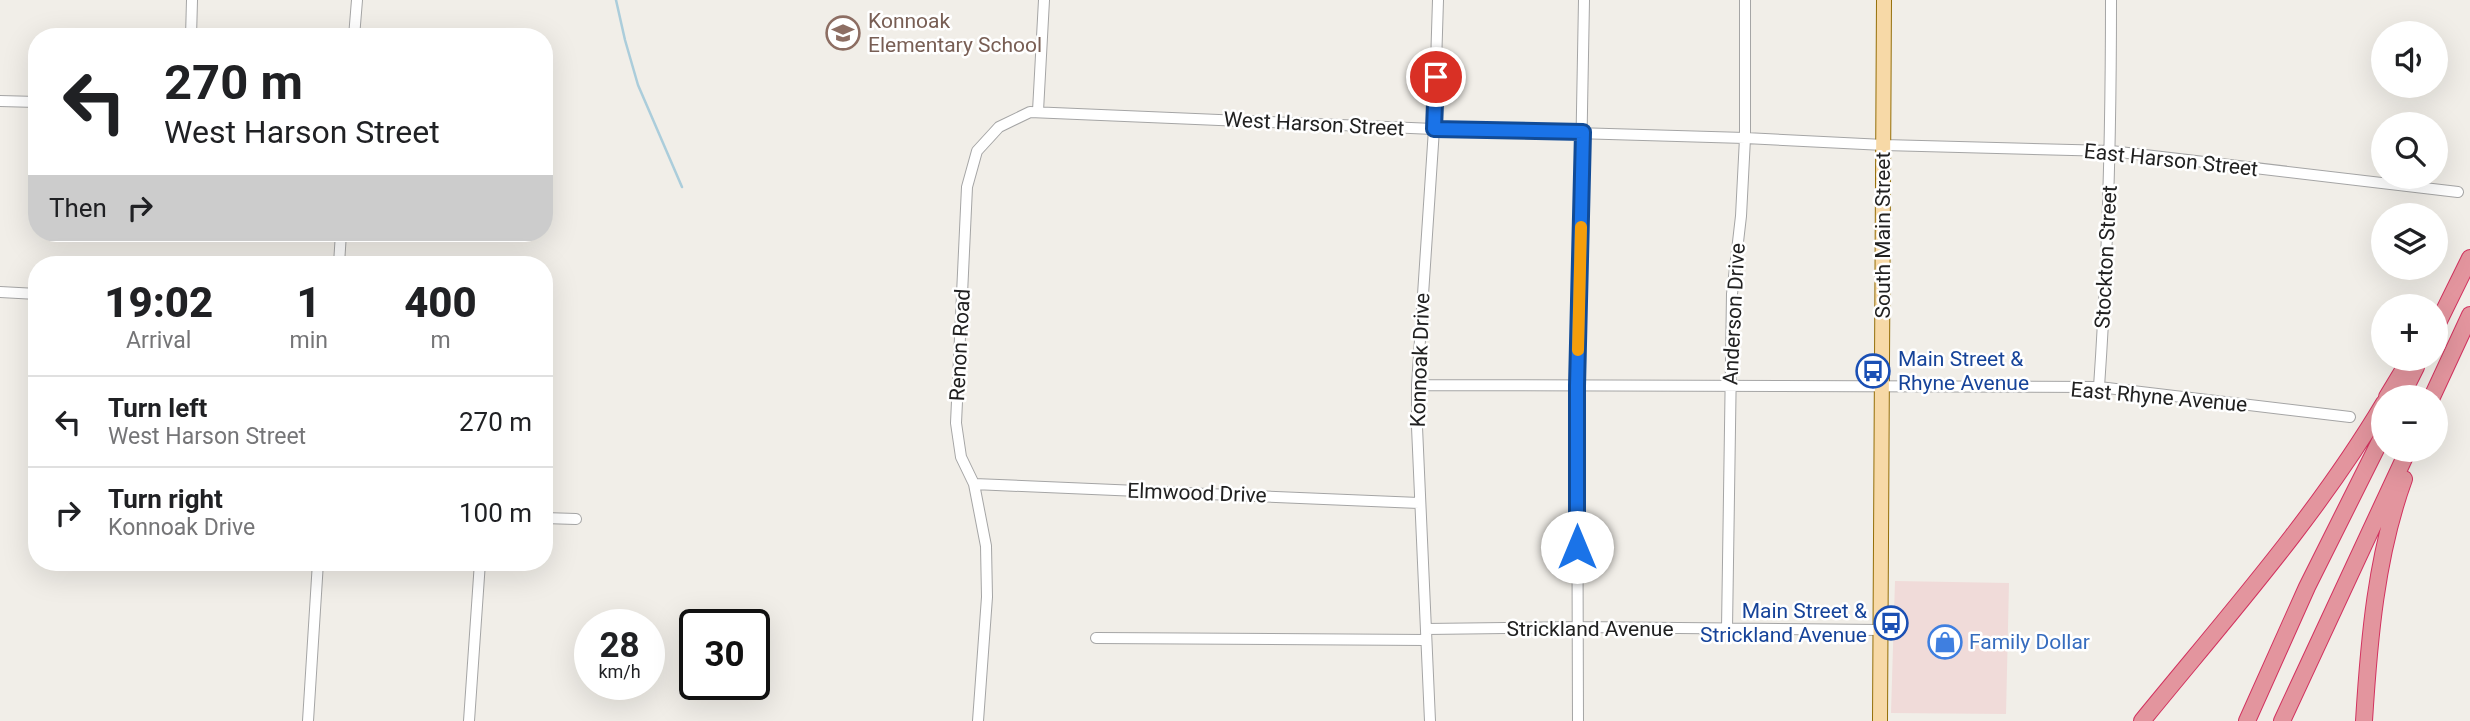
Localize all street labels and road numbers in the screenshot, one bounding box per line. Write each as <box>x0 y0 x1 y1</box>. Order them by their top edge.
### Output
street label: West Harson Street <box>1223 107 1405 141</box>
street label: East Harson Street <box>2083 139 2259 181</box>
street label: South Main Street <box>1871 152 1895 318</box>
street label: Stockton Street <box>2090 185 2122 329</box>
street label: Anderson Drive <box>1718 242 1750 386</box>
street label: Renon Road <box>945 288 975 402</box>
street label: Konnoak Drive <box>1406 292 1434 428</box>
street label: East Rhyne Avenue <box>2070 377 2248 417</box>
street label: Elmwood Drive <box>1127 479 1267 507</box>
street label: Strickland Avenue <box>1506 617 1674 641</box>

